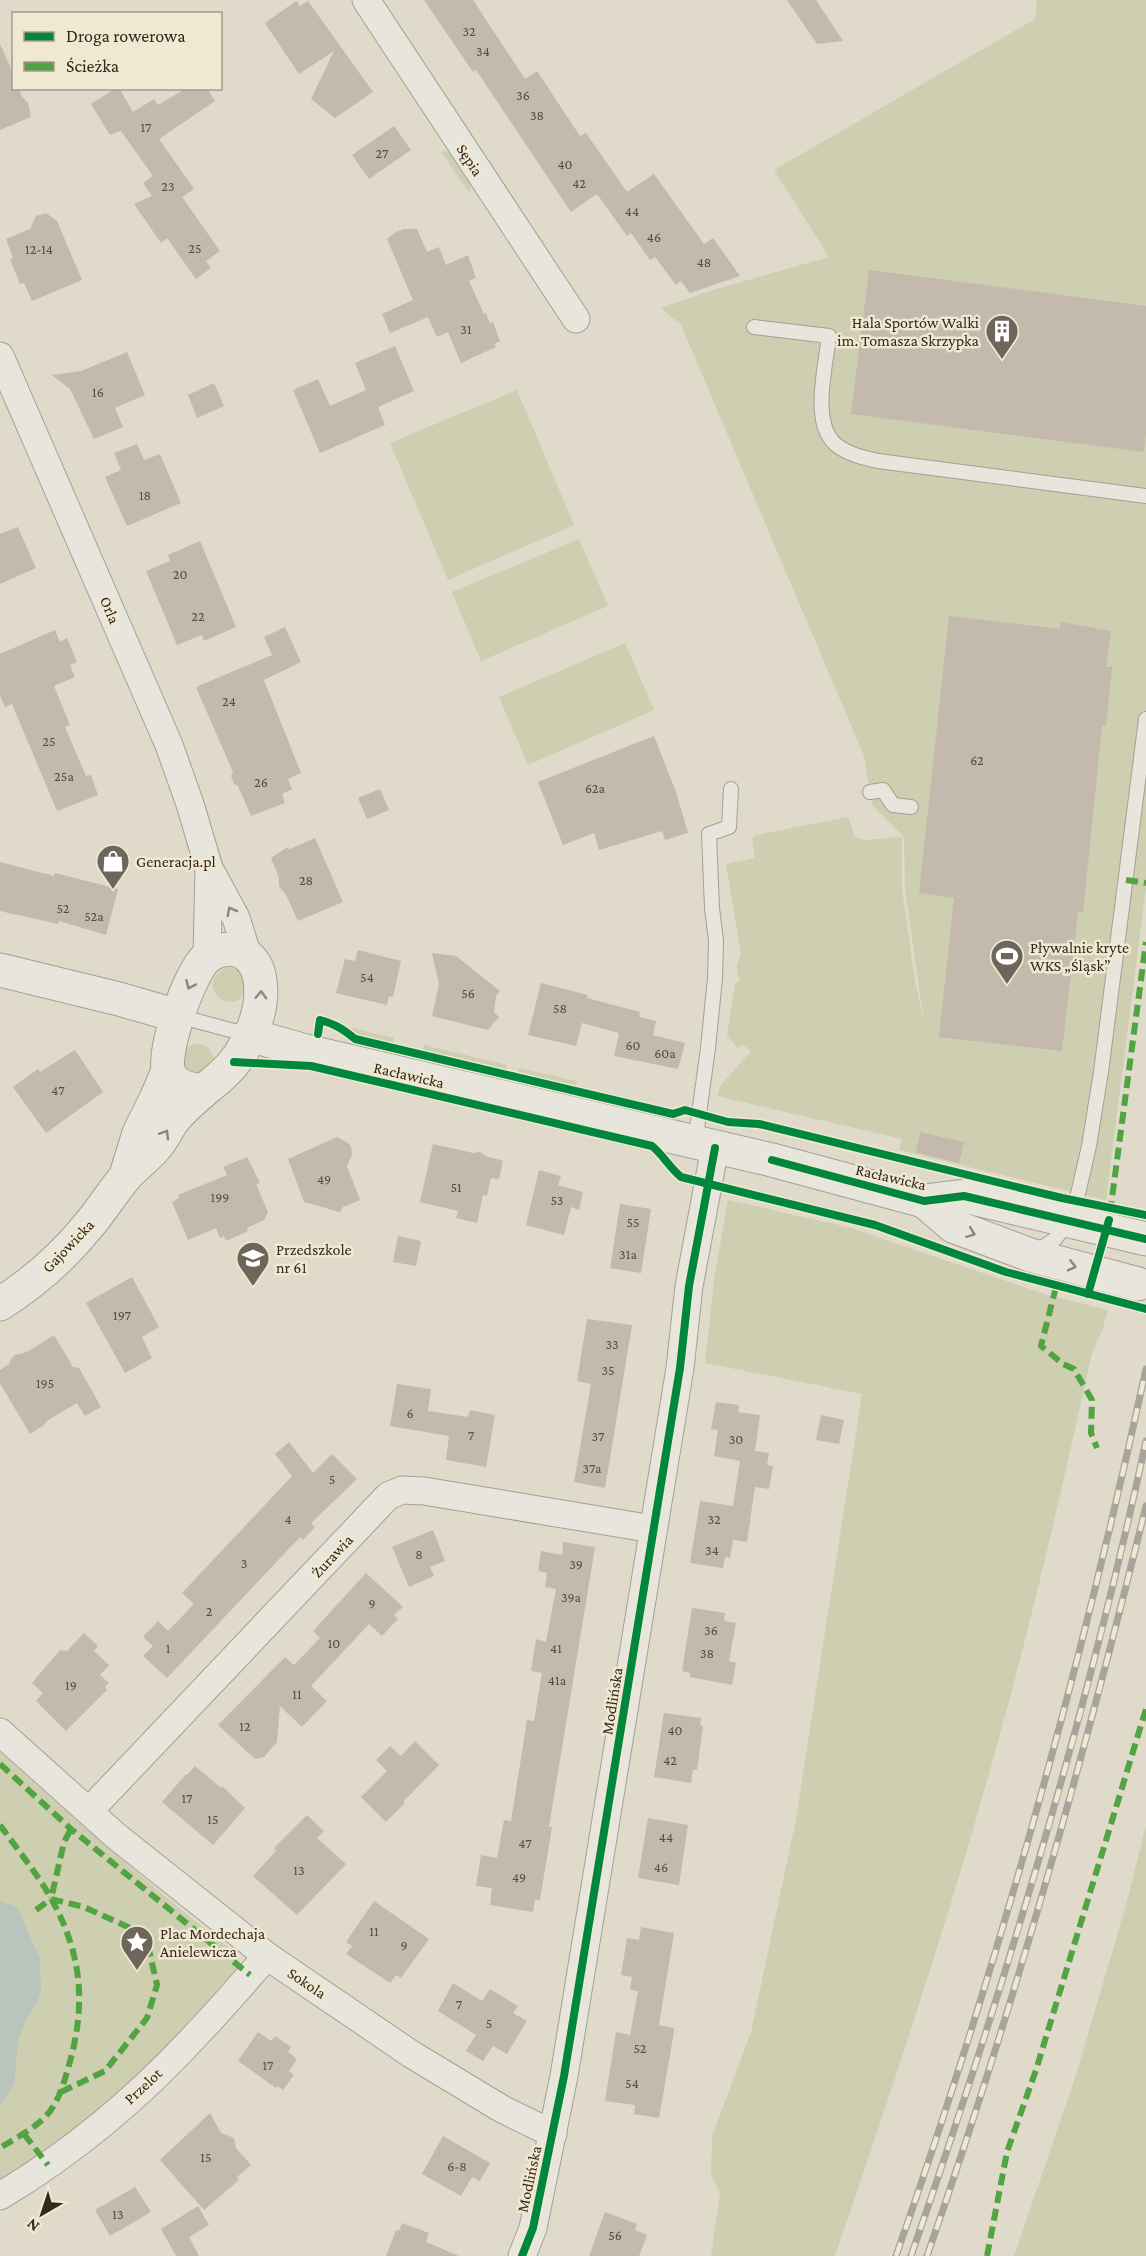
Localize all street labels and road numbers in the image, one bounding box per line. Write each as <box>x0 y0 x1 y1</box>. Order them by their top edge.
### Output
street label: Sępia <box>453 141 487 180</box>
street label: Orla <box>97 594 124 627</box>
street label: Racławicka <box>372 1059 446 1091</box>
street label: Racławicka <box>854 1161 928 1193</box>
street label: Gajowicka <box>39 1216 98 1277</box>
street label: Żurawia <box>308 1530 357 1581</box>
street label: Modlińska <box>598 1666 626 1736</box>
street label: Sokola <box>285 1964 330 2002</box>
street label: Przelot <box>121 2064 166 2108</box>
street label: Modlińska <box>514 2143 544 2214</box>

